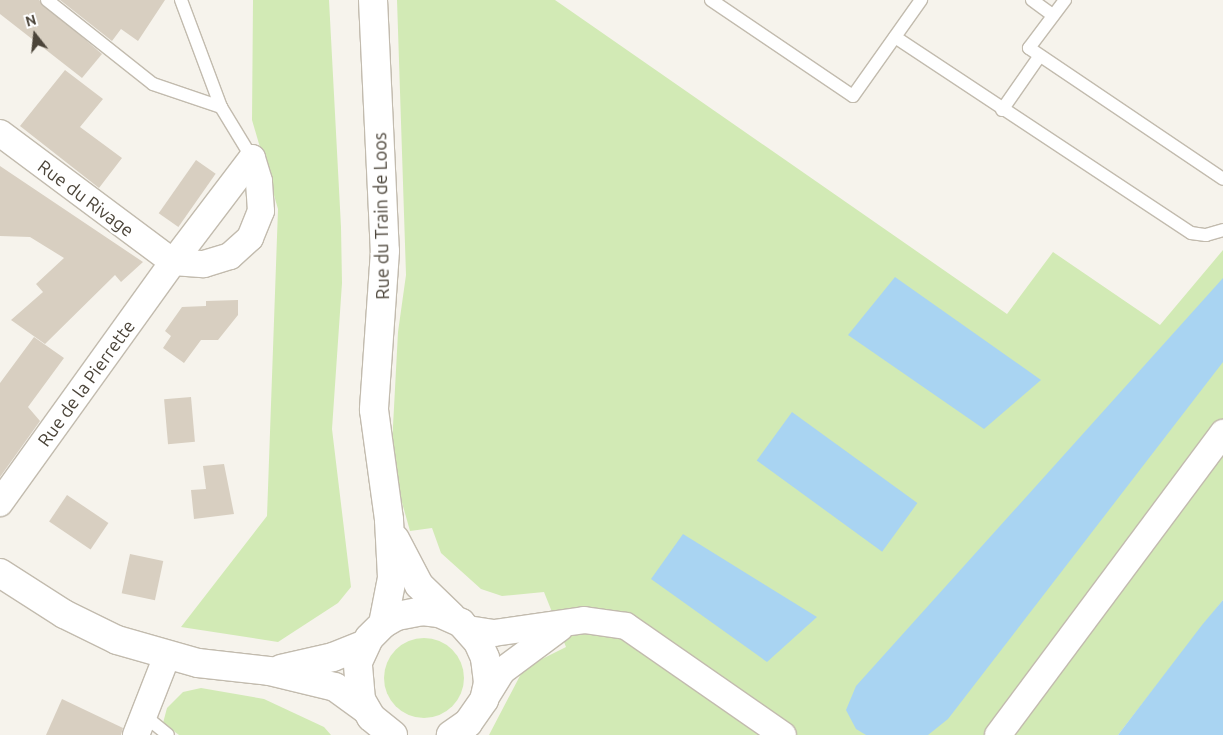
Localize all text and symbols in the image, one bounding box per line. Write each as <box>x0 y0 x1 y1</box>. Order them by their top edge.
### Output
north arrow <box>10 10 60 60</box>
text: N <box>24 11 38 30</box>
street label: Rue du Train de Loos <box>369 132 393 300</box>
street label: Rue du Rivage <box>34 155 138 241</box>
street label: Rue de la Pierrette <box>33 316 139 450</box>

